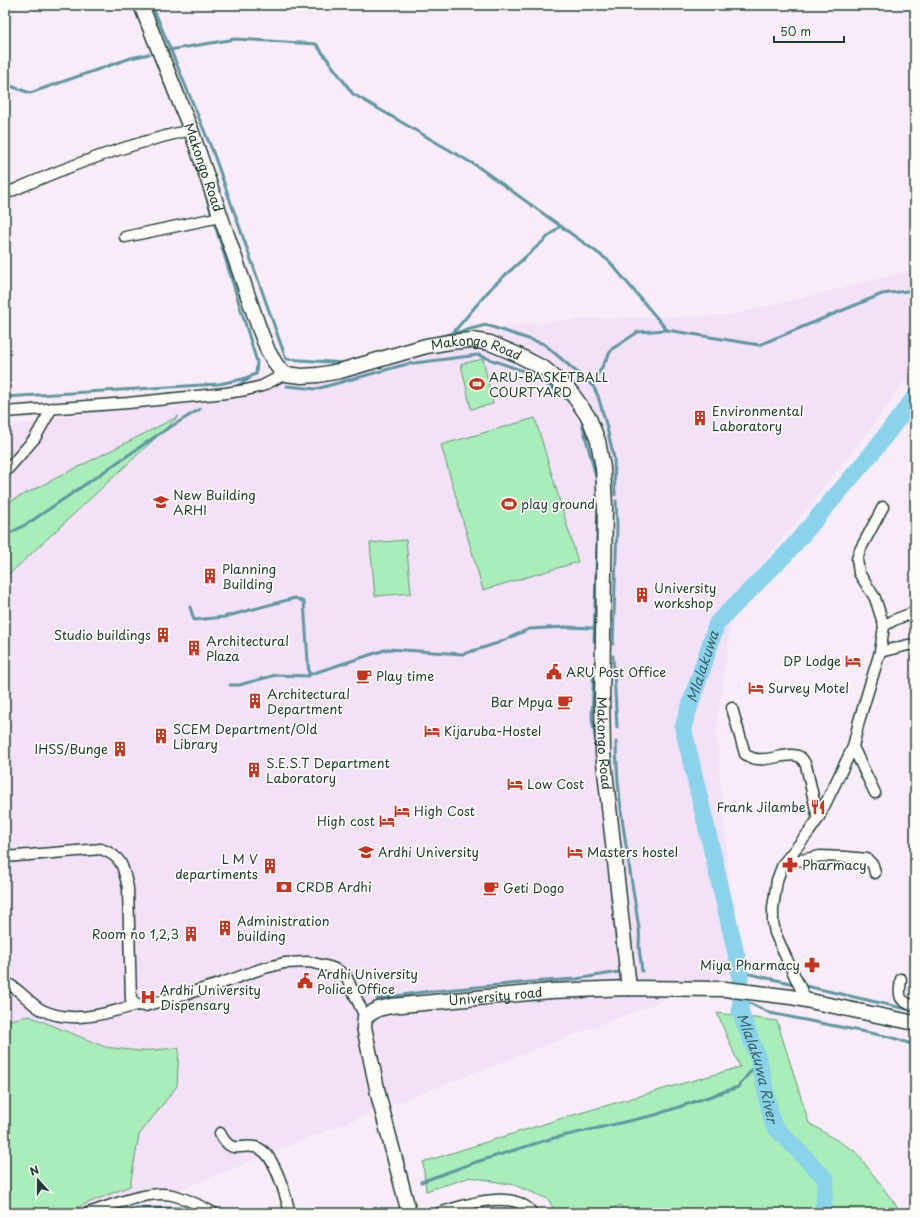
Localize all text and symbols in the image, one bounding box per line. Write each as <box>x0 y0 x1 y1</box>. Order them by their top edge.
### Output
scale bar <box>774 18 844 44</box>
text: 50 m <box>780 22 811 40</box>
street label: Makongo Road <box>180 120 228 214</box>
street label: Makongo Road <box>429 330 525 364</box>
place label: ARU-BASKETBALL COURTYARD <box>489 367 609 401</box>
sports icon: ARU-BASKETBALL COURTYARD <box>468 375 486 393</box>
place label: Environmental Laboratory <box>712 401 803 435</box>
building icon: Environmental Laboratory <box>691 409 709 427</box>
place label: New Building ARHI <box>173 485 256 519</box>
school or university icon: New Building ARHI <box>152 493 170 511</box>
place label: play ground <box>521 494 595 513</box>
sports icon: play ground <box>500 495 518 513</box>
place label: Planning Building <box>222 559 276 593</box>
building icon: Planning Building <box>201 567 219 585</box>
place label: University workshop <box>654 578 716 612</box>
building icon: University workshop <box>633 586 651 604</box>
place label: Studio buildings <box>54 625 151 644</box>
building icon: Studio buildings <box>154 626 172 644</box>
water label: Mlalakuwa <box>681 627 724 705</box>
place label: Architectural Plaza <box>206 631 289 665</box>
building icon: Architectural Plaza <box>185 639 203 657</box>
place label: DP Lodge <box>783 651 841 670</box>
hotel icon: DP Lodge <box>844 652 862 670</box>
place label: ARU Post Office <box>566 662 666 681</box>
public building icon: ARU Post Office <box>545 663 563 681</box>
place label: Play time <box>376 666 434 685</box>
cafe icon: Play time <box>355 667 373 685</box>
place label: Survey Motel <box>768 678 849 697</box>
hotel icon: Survey Motel <box>747 679 765 697</box>
place label: Architectural Department <box>267 684 350 718</box>
building icon: Architectural Department <box>246 692 264 710</box>
place label: Bar Mpya <box>490 692 554 711</box>
cafe icon: Bar Mpya <box>556 693 574 711</box>
street label: Makongo Road <box>593 697 617 791</box>
place label: SCEM Department/Old Library <box>173 719 317 753</box>
place label: Kijaruba-Hostel <box>444 721 541 740</box>
hotel icon: Kijaruba-Hostel <box>423 722 441 740</box>
building icon: SCEM Department/Old Library <box>152 727 170 745</box>
place label: IHSS/Bunge <box>35 739 108 758</box>
building icon: IHSS/Bunge <box>111 740 129 758</box>
place label: S.E.S.T Department Laboratory <box>266 753 390 787</box>
building icon: S.E.S.T Department Laboratory <box>245 761 263 779</box>
place label: Low Cost <box>527 774 584 793</box>
hotel icon: Low Cost <box>506 775 524 793</box>
place label: Frank Jilambe <box>716 797 806 816</box>
restaurant icon: Frank Jilambe <box>809 798 827 816</box>
place label: High Cost <box>414 801 475 820</box>
hotel icon: High Cost <box>393 802 411 820</box>
place label: High cost <box>317 811 375 830</box>
hotel icon: High cost <box>378 812 396 830</box>
place label: Ardhi University <box>378 842 479 861</box>
place label: Masters hostel <box>587 842 678 861</box>
school or university icon: Ardhi University <box>357 843 375 861</box>
hotel icon: Masters hostel <box>566 843 584 861</box>
place label: L M V departiments <box>175 849 258 883</box>
place label: Pharmacy <box>802 855 867 874</box>
pharmacy icon: Pharmacy <box>781 856 799 874</box>
building icon: L M V departiments <box>261 857 279 875</box>
place label: CRDB Ardhi <box>296 877 372 896</box>
bank icon: CRDB Ardhi <box>275 878 293 896</box>
place label: Geti Dogo <box>503 878 564 897</box>
cafe icon: Geti Dogo <box>482 879 500 897</box>
place label: Administration building <box>237 911 330 945</box>
building icon: Administration building <box>216 919 234 937</box>
place label: Room no 1,2,3 <box>92 924 179 943</box>
building icon: Room no 1,2,3 <box>182 925 200 943</box>
place label: Miya Pharmacy <box>700 955 800 974</box>
pharmacy icon: Miya Pharmacy <box>803 956 821 974</box>
place label: Ardhi University Police Office <box>317 964 418 998</box>
public building icon: Ardhi University Police Office <box>296 972 314 990</box>
place label: Ardhi University Dispensary <box>160 980 261 1014</box>
street label: University road <box>448 982 543 1010</box>
hospital icon: Ardhi University Dispensary <box>139 988 157 1006</box>
water label: Mlalakuwa River <box>732 1010 784 1127</box>
north arrow <box>18 1160 58 1200</box>
text: N <box>27 1161 42 1180</box>

